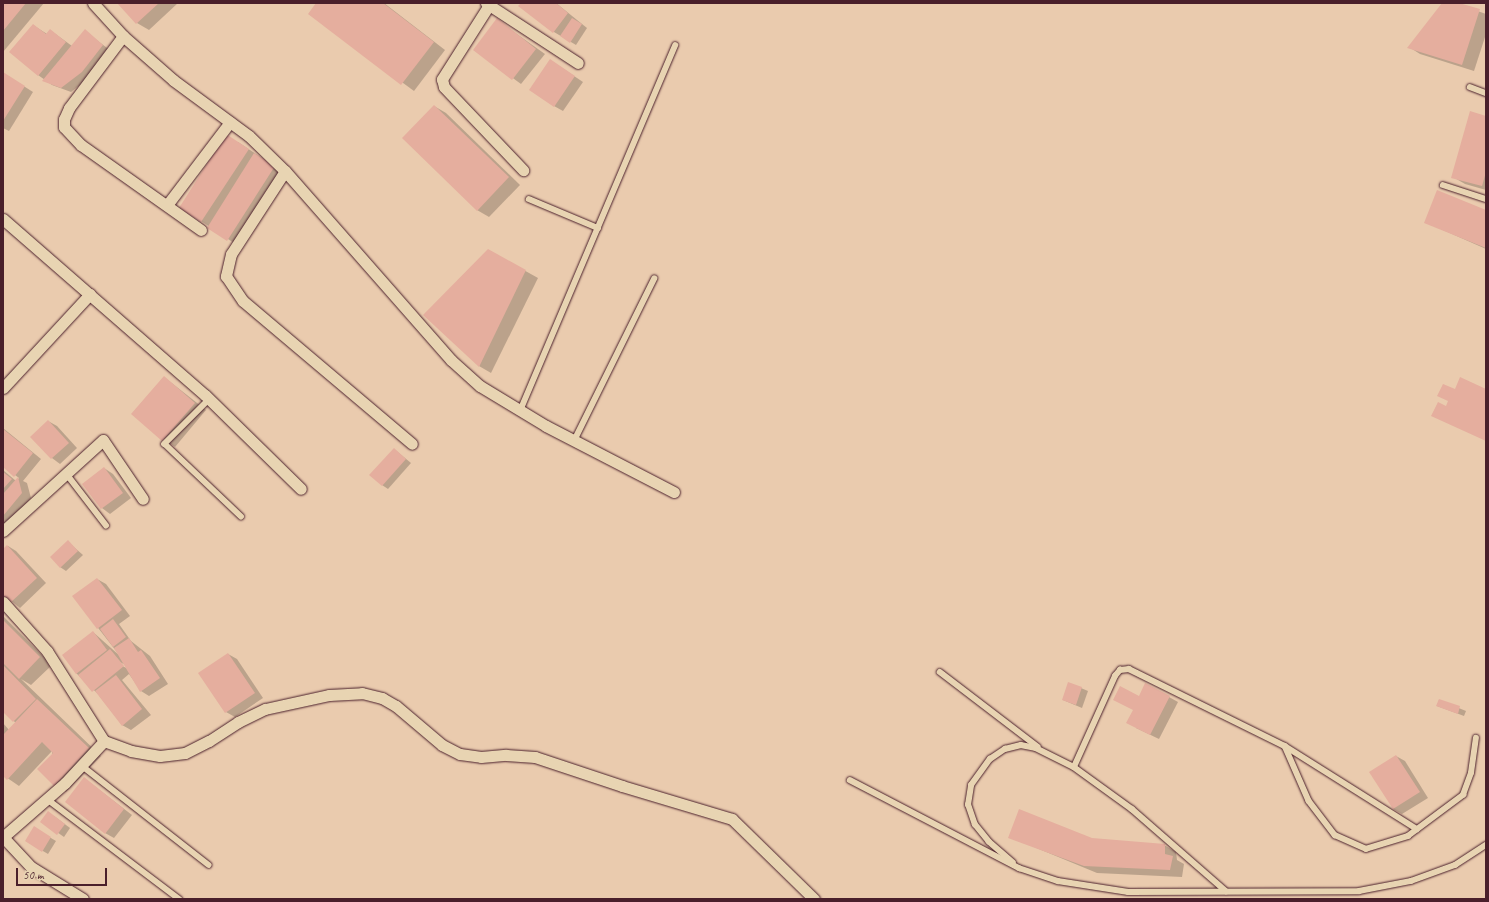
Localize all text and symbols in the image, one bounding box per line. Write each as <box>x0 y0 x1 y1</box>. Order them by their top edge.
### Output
scale bar <box>18 860 109 886</box>
text: 50 m <box>23 867 43 883</box>

